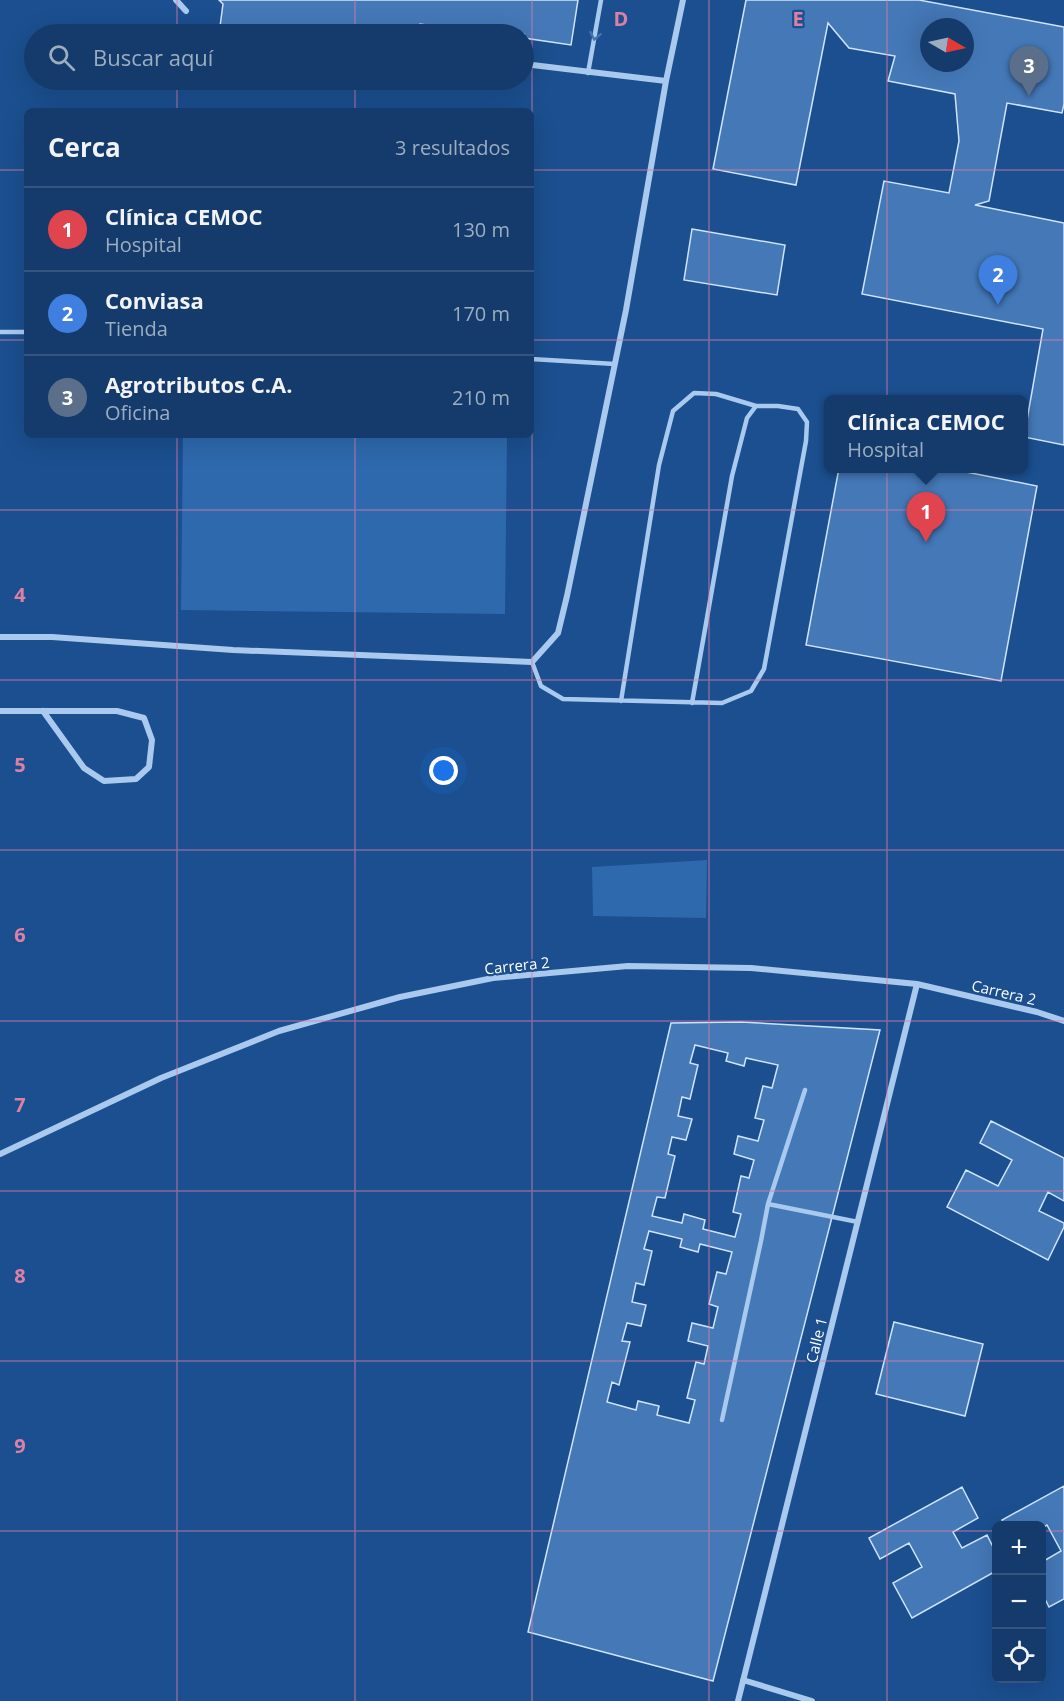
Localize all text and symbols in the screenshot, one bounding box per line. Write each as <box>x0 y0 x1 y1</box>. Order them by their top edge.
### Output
text: D <box>614 5 628 32</box>
text: E <box>792 5 804 32</box>
north arrow <box>920 18 974 72</box>
search box <box>24 24 534 90</box>
one-way arrow <box>589 31 602 41</box>
icon: search <box>45 41 78 74</box>
text: Buscar aquí <box>93 42 213 72</box>
pin: 3 <box>1010 46 1048 96</box>
text: Cerca <box>48 129 121 165</box>
text: 3 resultados <box>395 134 510 161</box>
text: Clínica CEMOC <box>105 201 263 231</box>
text: 1 <box>62 216 73 243</box>
text: 130 m <box>452 216 510 243</box>
text: Hospital <box>105 231 182 258</box>
pin: 2 <box>978 256 1018 305</box>
text: Conviasa <box>105 285 204 315</box>
text: 2 <box>62 300 73 327</box>
text: 170 m <box>452 300 510 327</box>
text: Tienda <box>105 315 168 342</box>
text: Agrotributos C.A. <box>105 369 292 399</box>
text: 3 <box>62 384 73 411</box>
text: 210 m <box>452 384 510 411</box>
popup <box>824 395 1028 473</box>
text: Oficina <box>105 399 170 426</box>
text: Clínica CEMOC <box>847 406 1005 436</box>
text: Hospital <box>847 436 924 463</box>
pin: 1 <box>906 492 946 542</box>
text: 4 <box>14 581 26 608</box>
text: 5 <box>14 751 26 778</box>
your location <box>429 756 458 785</box>
text: 6 <box>14 921 26 948</box>
street label: Carrera 2 <box>483 952 551 978</box>
street label: Carrera 2 <box>970 975 1038 1009</box>
text: 7 <box>14 1091 26 1118</box>
text: 8 <box>14 1262 26 1289</box>
street label: Calle 1 <box>801 1315 831 1365</box>
text: 9 <box>14 1432 26 1459</box>
map controls <box>992 1521 1046 1683</box>
button: + <box>992 1521 1046 1575</box>
button: − <box>992 1575 1046 1629</box>
button: locate <box>992 1629 1046 1683</box>

